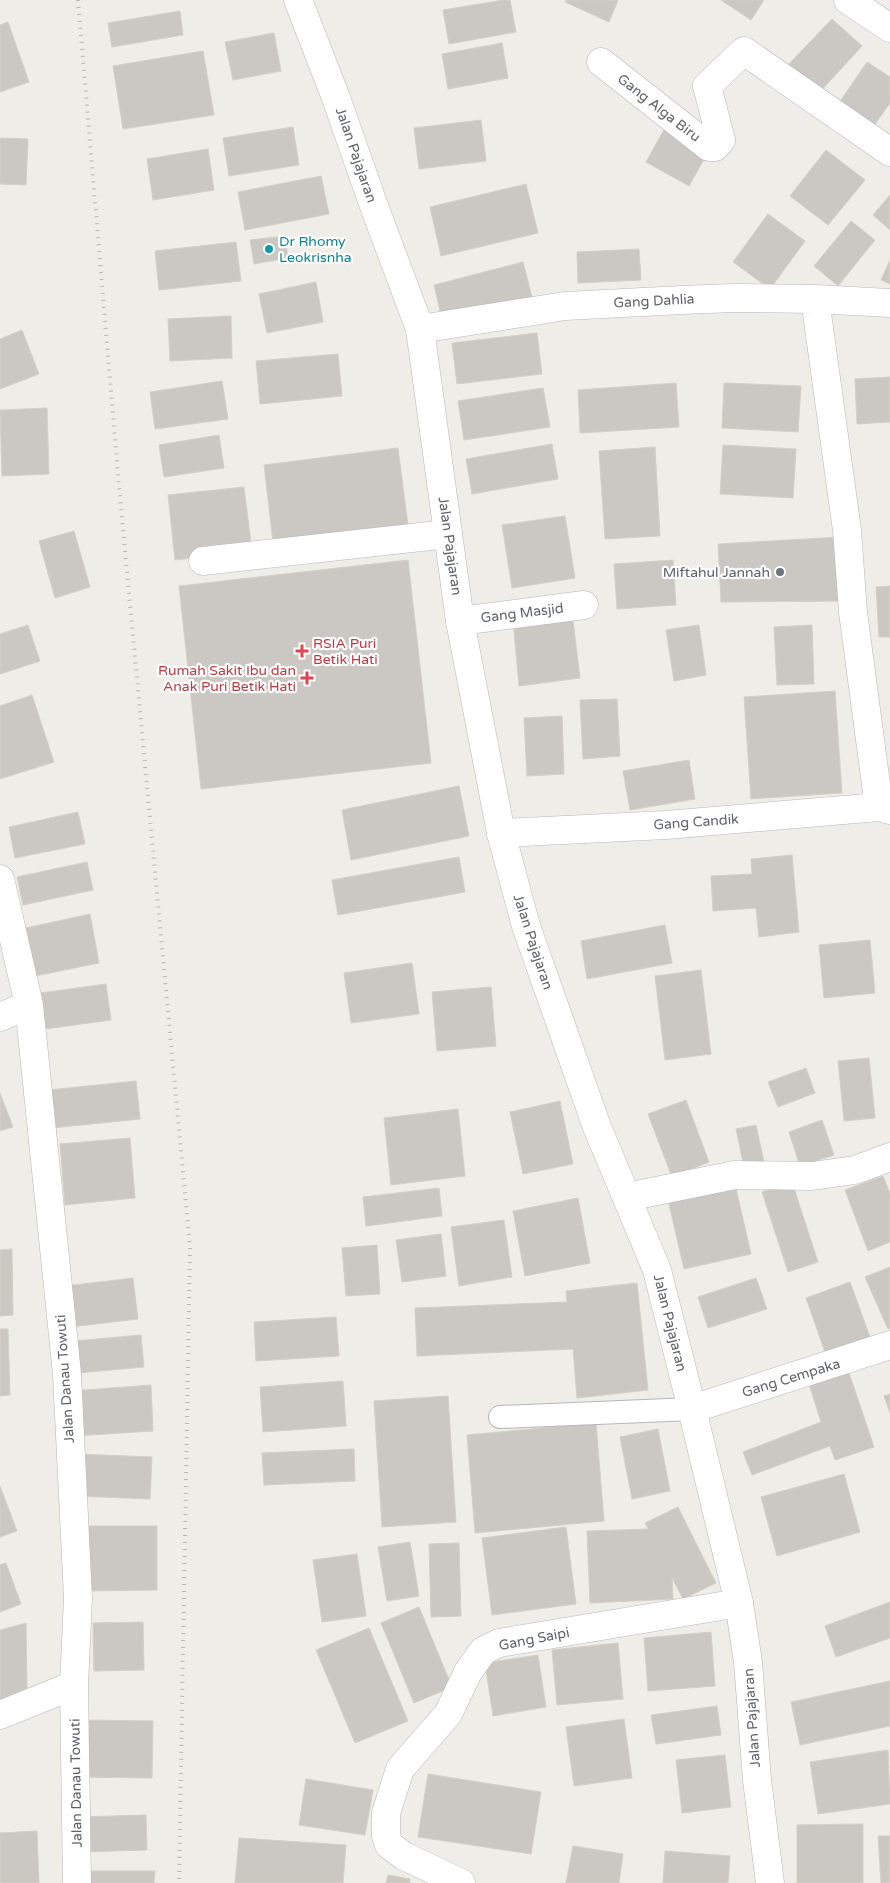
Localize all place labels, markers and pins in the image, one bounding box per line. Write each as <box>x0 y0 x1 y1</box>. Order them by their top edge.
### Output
place label: Dr Rhomy Leokrisnha <box>279 233 352 266</box>
marker: Dr Rhomy Leokrisnha <box>263 243 275 255</box>
place label: Miftahul Jannah <box>663 564 770 581</box>
marker: Miftahul Jannah <box>774 566 786 578</box>
place label: RSIA Puri Betik Hati <box>313 635 378 668</box>
marker: RSIA Puri Betik Hati <box>295 644 309 658</box>
place label: Rumah Sakit Ibu dan Anak Puri Betik Hati <box>158 662 296 695</box>
marker: Rumah Sakit Ibu dan Anak Puri Betik Hati <box>300 671 314 685</box>

